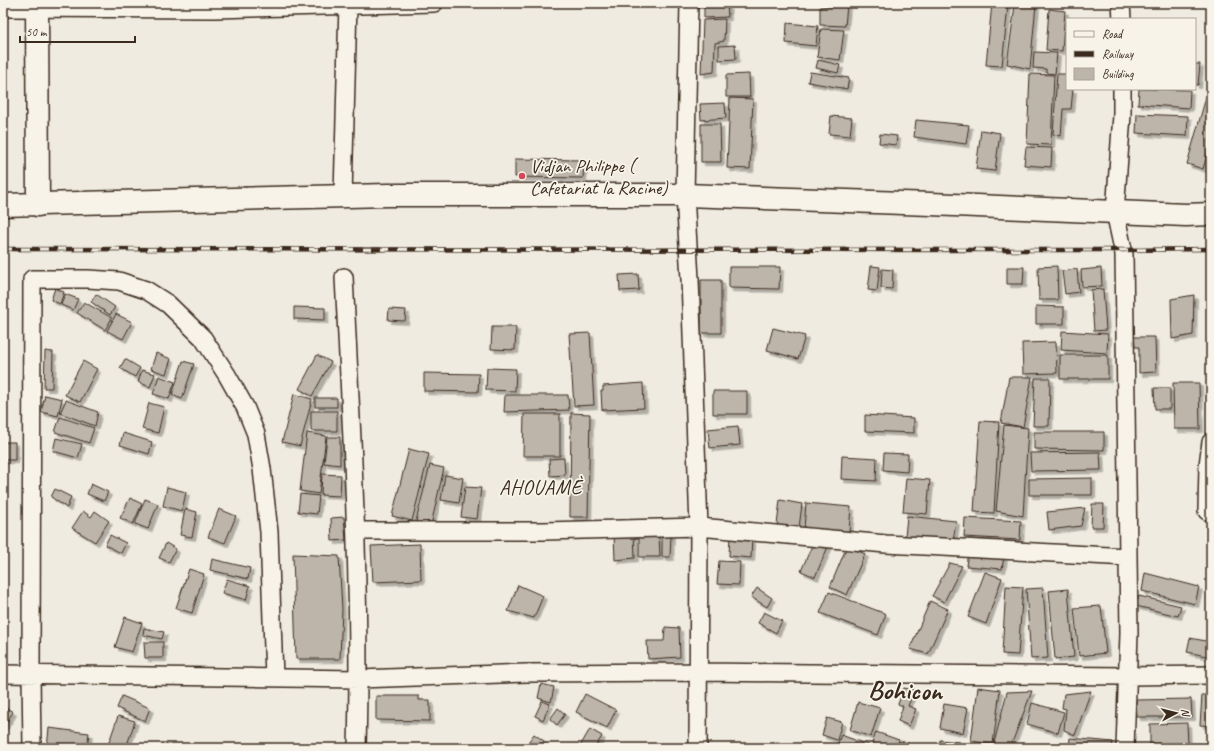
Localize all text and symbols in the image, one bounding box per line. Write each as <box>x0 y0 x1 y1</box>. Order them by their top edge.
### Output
scale bar <box>20 18 135 44</box>
legend <box>1066 18 1196 90</box>
text: 50 m <box>26 24 48 40</box>
text: Road <box>1102 26 1124 42</box>
text: Railway <box>1102 46 1134 62</box>
text: Building <box>1102 66 1134 82</box>
place label: Vidjan Philippe ( Cafetariat la Racine) <box>530 154 669 200</box>
marker: Vidjan Philippe ( Cafetariat la Racine) <box>517 171 527 181</box>
district label: AHOUAMÈ <box>499 475 584 500</box>
district label: Bohicon <box>868 673 944 707</box>
north arrow <box>1156 693 1196 733</box>
text: N <box>1179 708 1194 718</box>

